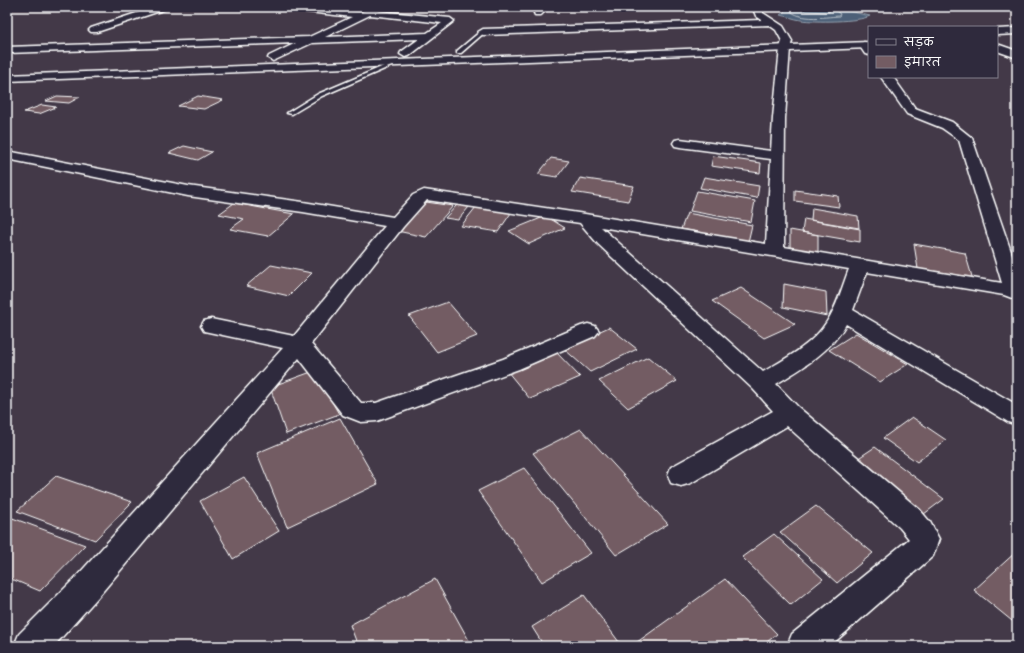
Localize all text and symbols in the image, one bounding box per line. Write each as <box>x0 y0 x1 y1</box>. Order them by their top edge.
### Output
legend <box>868 26 998 78</box>
text: सड़क <box>903 37 935 51</box>
text: इमारत <box>904 56 942 71</box>

